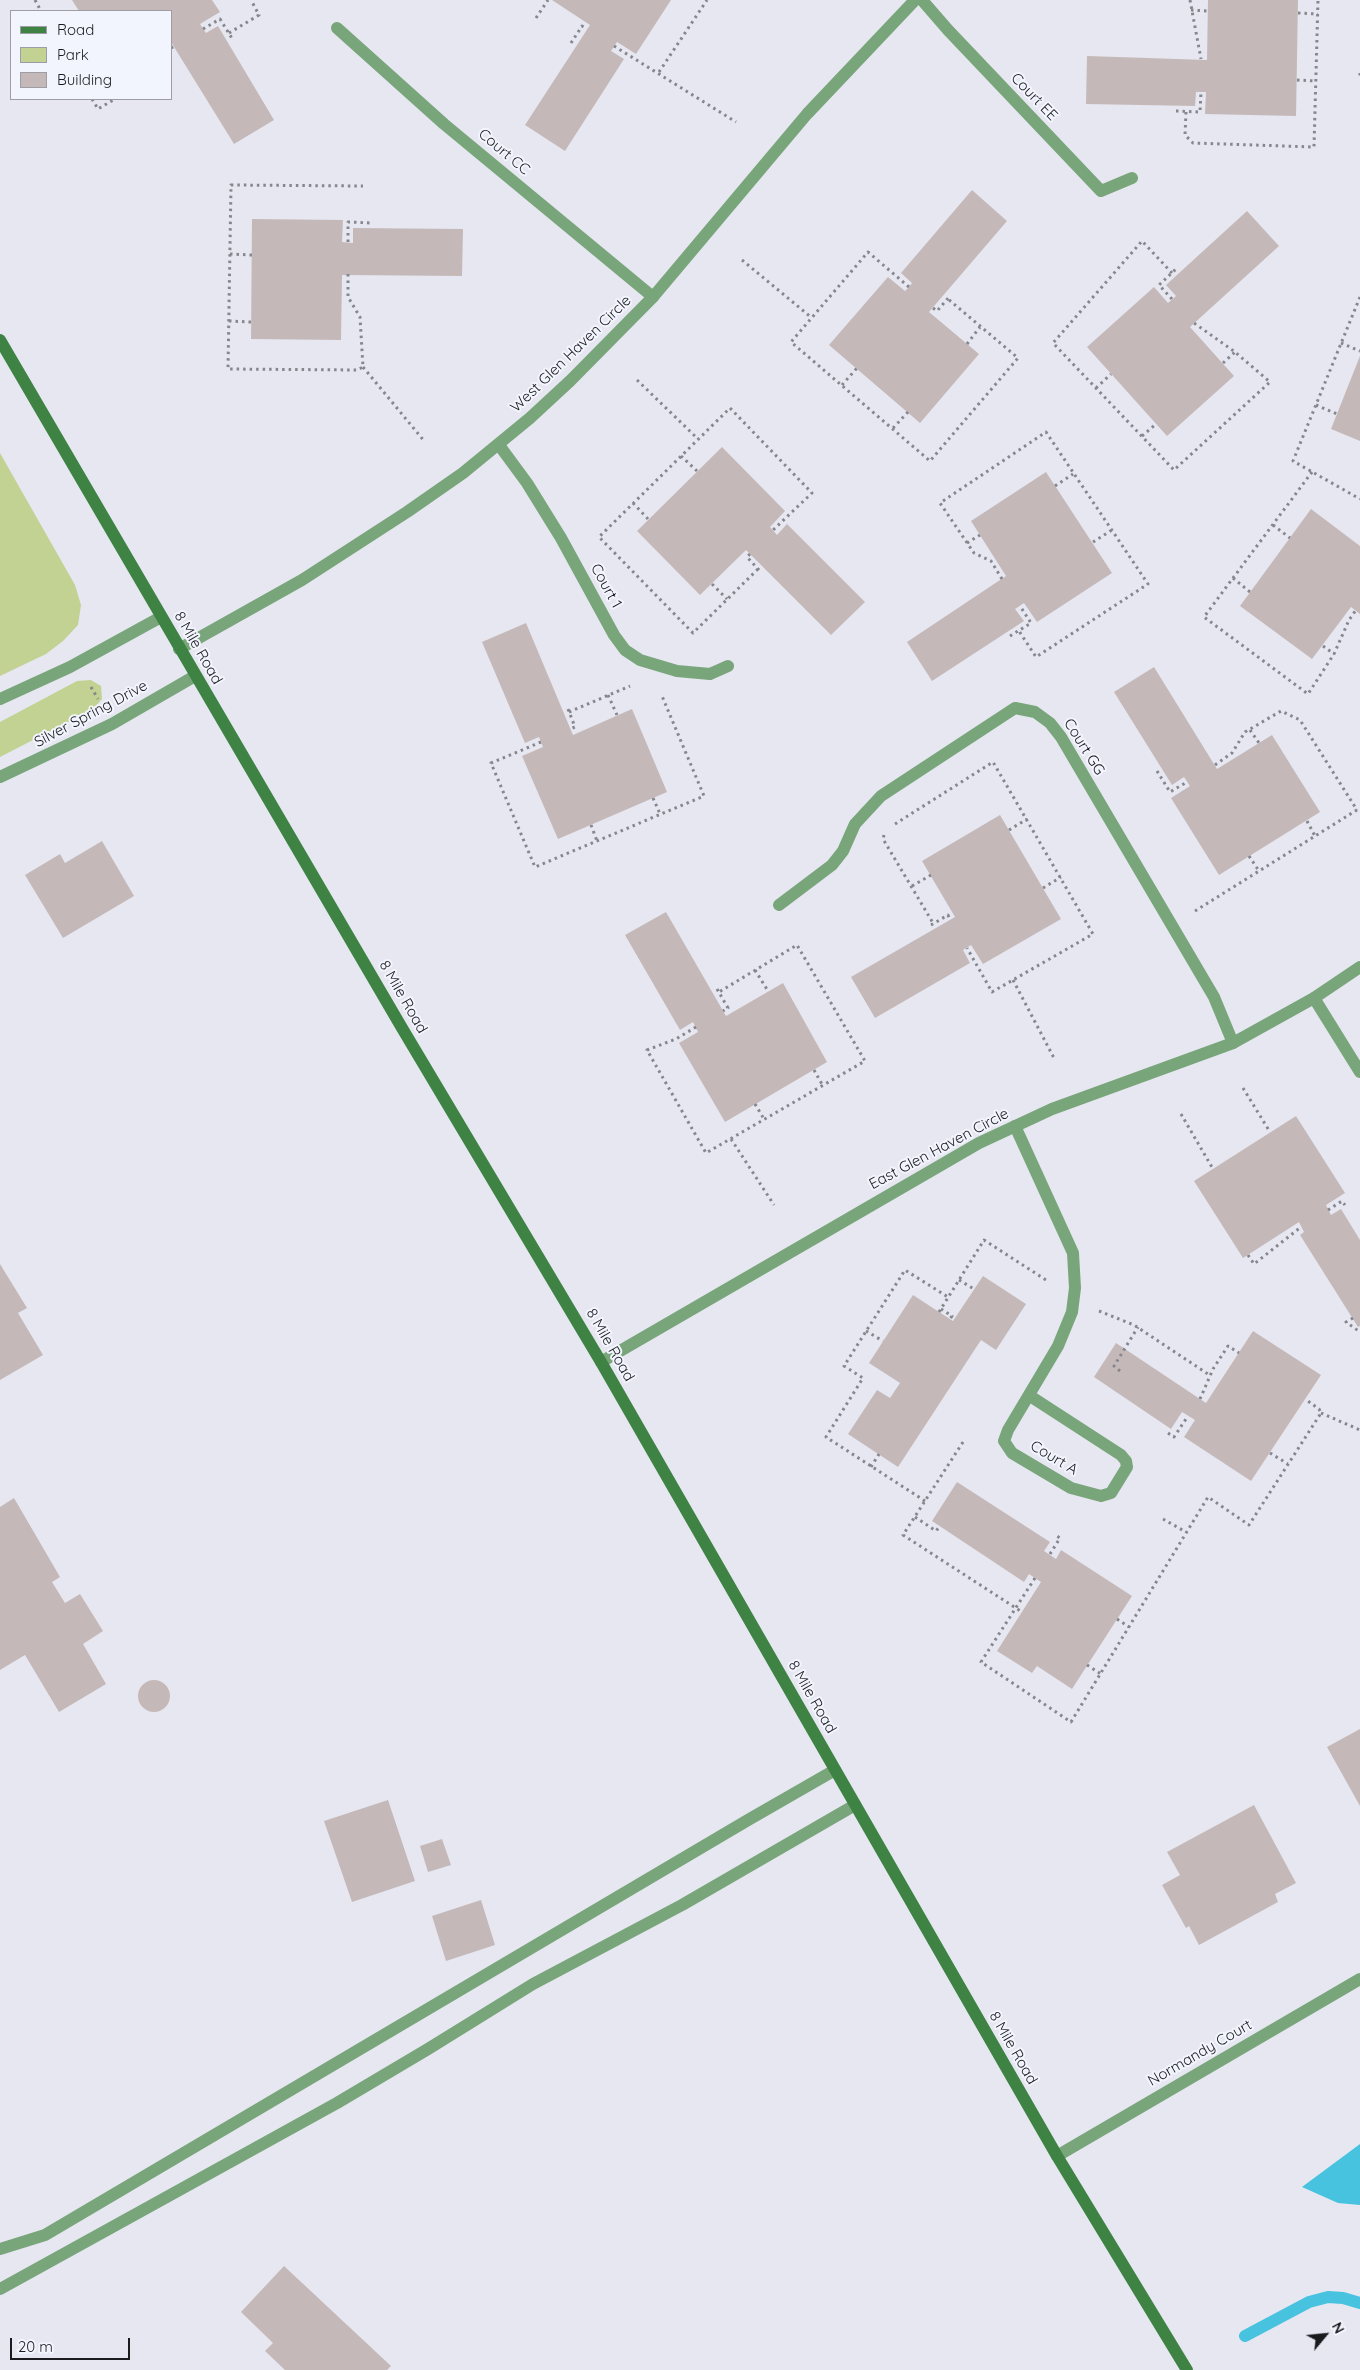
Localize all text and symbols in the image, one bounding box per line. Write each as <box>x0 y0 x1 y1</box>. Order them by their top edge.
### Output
legend <box>10 10 172 100</box>
text: Road <box>57 20 94 39</box>
text: Park <box>57 45 89 64</box>
street label: Court EE <box>1007 69 1061 125</box>
text: Building <box>57 70 112 89</box>
street label: Court CC <box>474 125 534 179</box>
street label: West Glen Haven Circle <box>507 292 635 416</box>
street label: Court 1 <box>587 561 625 611</box>
street label: 8 Mile Road <box>170 608 226 688</box>
street label: Silver Spring Drive <box>31 677 151 751</box>
street label: Court GG <box>1060 715 1108 779</box>
street label: 8 Mile Road <box>375 957 431 1037</box>
street label: East Glen Haven Circle <box>866 1105 1012 1193</box>
street label: 8 Mile Road <box>582 1305 638 1385</box>
street label: Court A <box>1027 1437 1081 1479</box>
street label: 8 Mile Road <box>784 1657 840 1737</box>
street label: 8 Mile Road <box>985 2008 1041 2088</box>
street label: Normandy Court <box>1145 2016 1255 2090</box>
north arrow <box>1300 2310 1350 2360</box>
text: N <box>1328 2319 1349 2337</box>
scale bar <box>12 2328 132 2360</box>
text: 20 m <box>18 2337 53 2356</box>

